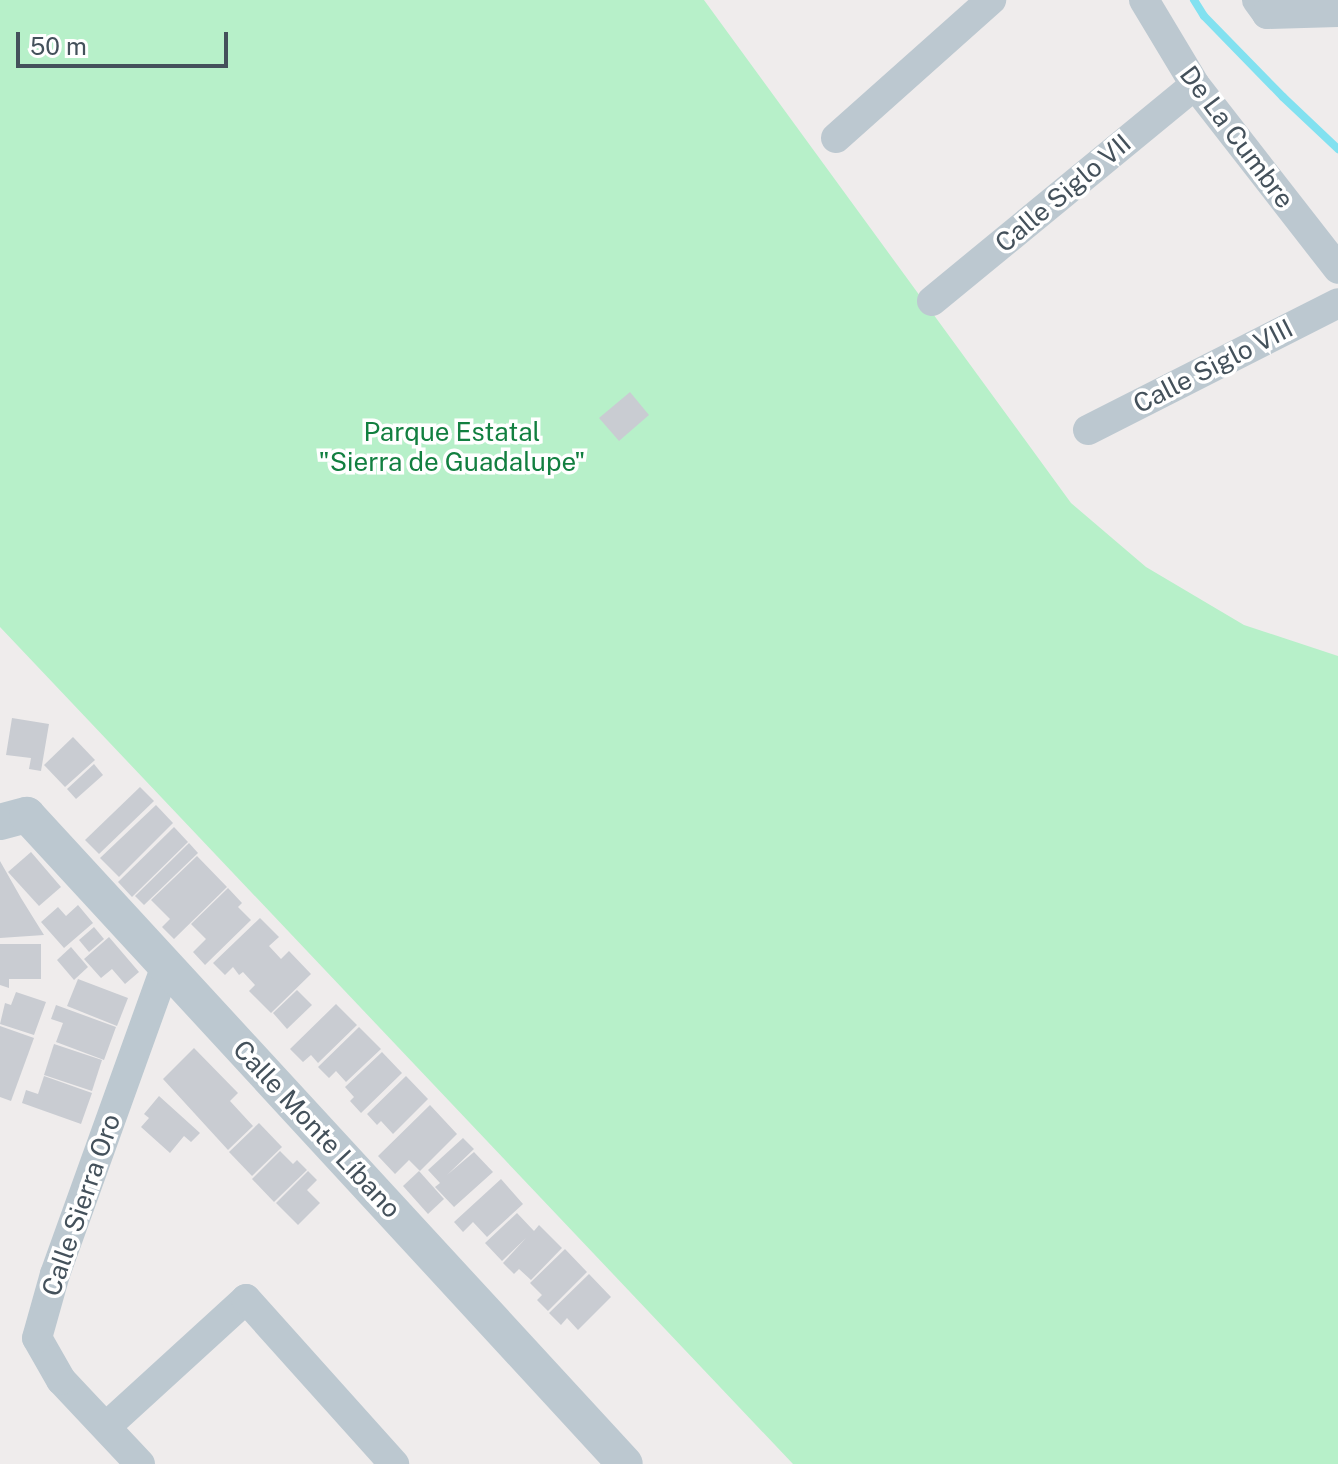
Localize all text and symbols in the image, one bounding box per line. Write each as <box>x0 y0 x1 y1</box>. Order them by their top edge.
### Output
scale bar <box>20 16 232 66</box>
text: 50 m <box>30 32 87 60</box>
street label: De La Cumbre <box>1173 60 1301 214</box>
street label: Calle Siglo VII <box>989 127 1137 259</box>
street label: Calle Siglo VIII <box>1128 312 1298 420</box>
park label: Parque Estatal "Sierra de Guadalupe" <box>318 416 586 478</box>
street label: Calle Monte Líbano <box>227 1034 407 1224</box>
street label: Calle Sierra Oro <box>35 1110 127 1300</box>

